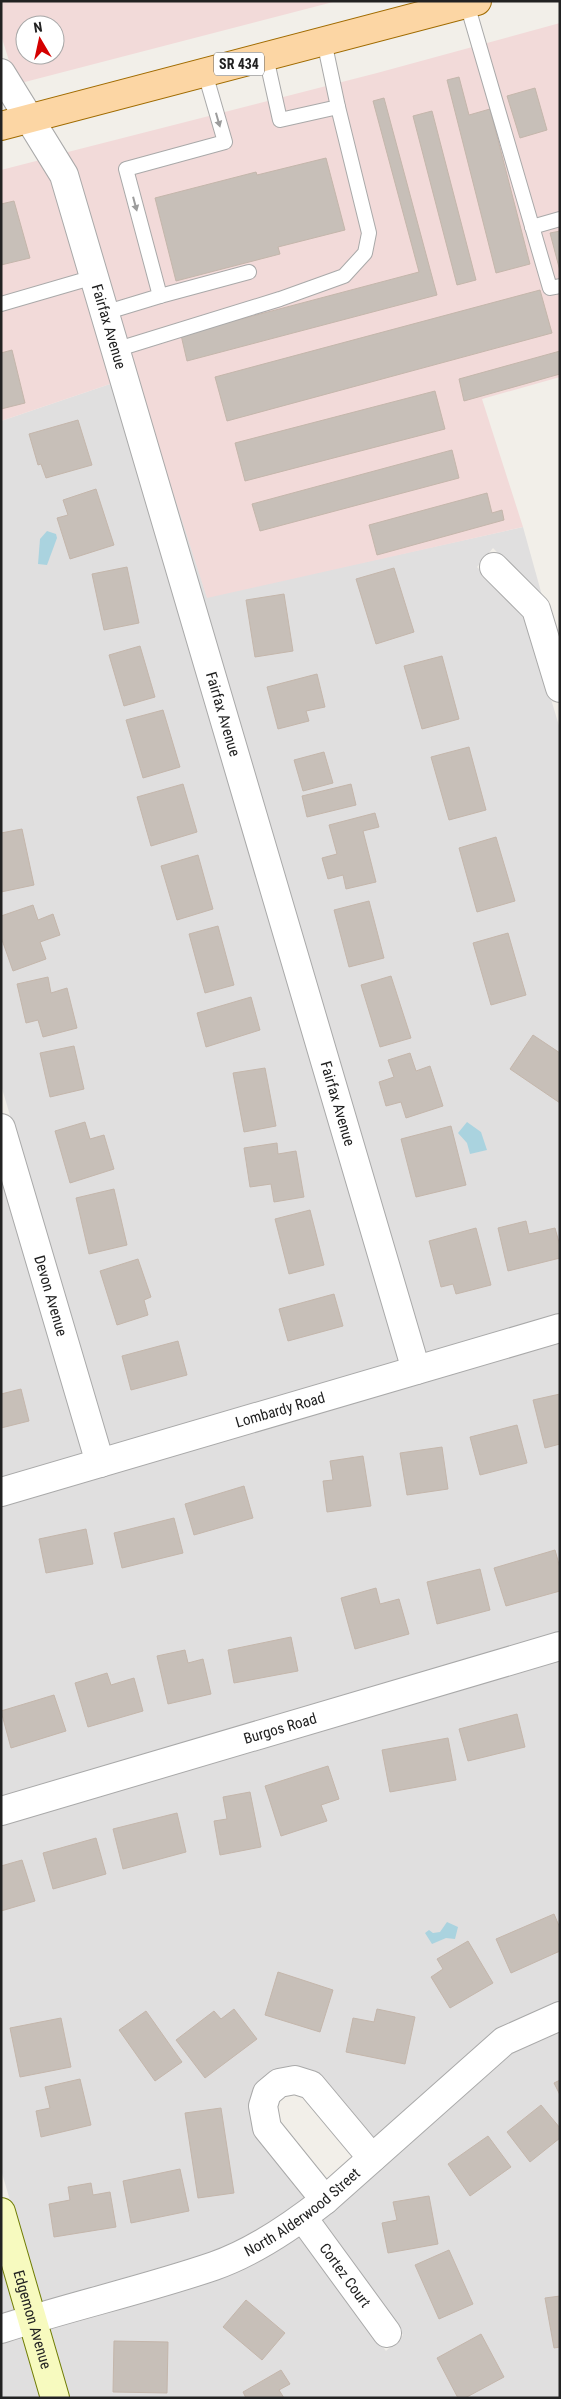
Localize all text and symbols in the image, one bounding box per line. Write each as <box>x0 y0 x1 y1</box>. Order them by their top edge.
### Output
north arrow <box>15 15 65 65</box>
text: N <box>32 19 43 36</box>
road number: SR 434 <box>214 52 264 76</box>
one-way arrow <box>215 112 223 127</box>
one-way arrow <box>132 197 140 212</box>
street label: Fairfax Avenue <box>88 282 130 371</box>
street label: Fairfax Avenue <box>202 670 244 759</box>
street label: Fairfax Avenue <box>317 1059 359 1148</box>
street label: Devon Avenue <box>30 1253 71 1338</box>
street label: Lombardy Road <box>233 1388 327 1432</box>
street label: Burgos Road <box>241 1709 319 1748</box>
street label: North Alderwood Street <box>241 2164 364 2260</box>
street label: Cortez Court <box>315 2240 374 2311</box>
street label: Edgemon Avenue <box>9 2268 55 2371</box>

